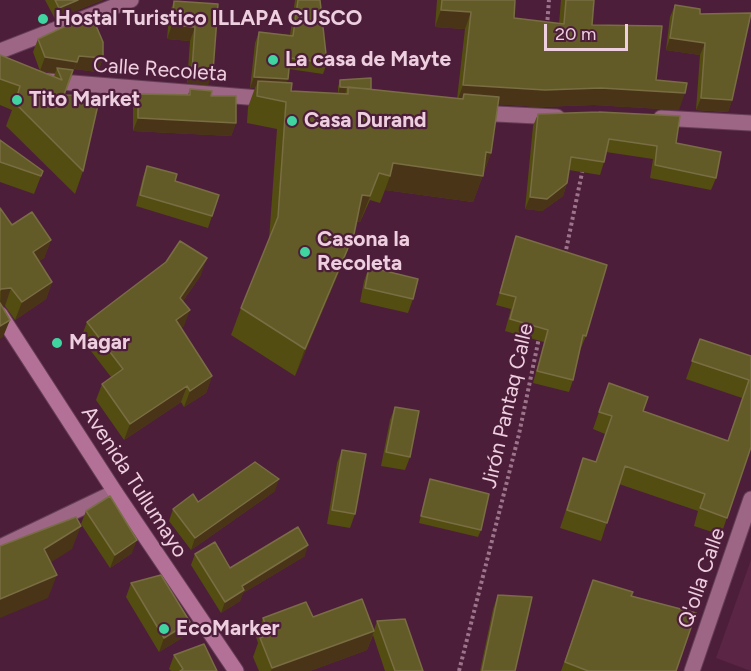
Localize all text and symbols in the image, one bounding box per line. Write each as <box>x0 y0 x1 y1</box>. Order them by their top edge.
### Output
place label: Hostal Turistico ILLAPA CUSCO <box>55 6 362 32</box>
marker: Hostal Turistico ILLAPA CUSCO <box>36 12 50 26</box>
scale bar <box>547 12 631 50</box>
text: 20 m <box>555 23 596 45</box>
place label: La casa de Mayte <box>285 47 451 73</box>
street label: Calle Recoleta <box>92 53 228 87</box>
marker: La casa de Mayte <box>266 53 280 67</box>
place label: Tito Market <box>29 87 140 113</box>
marker: Tito Market <box>10 93 24 107</box>
place label: Casa Durand <box>304 108 427 134</box>
marker: Casa Durand <box>285 114 299 128</box>
place label: Casona la Recoleta <box>317 227 410 277</box>
marker: Casona la Recoleta <box>298 245 312 259</box>
street label: Jirón Pantaq Calle <box>477 321 539 491</box>
place label: Magar <box>69 330 130 356</box>
marker: Magar <box>50 336 64 350</box>
street label: Avenida Tullumayo <box>76 402 192 562</box>
street label: Q'olla Calle <box>673 525 731 631</box>
place label: EcoMarker <box>176 616 280 642</box>
marker: EcoMarker <box>157 622 171 636</box>

